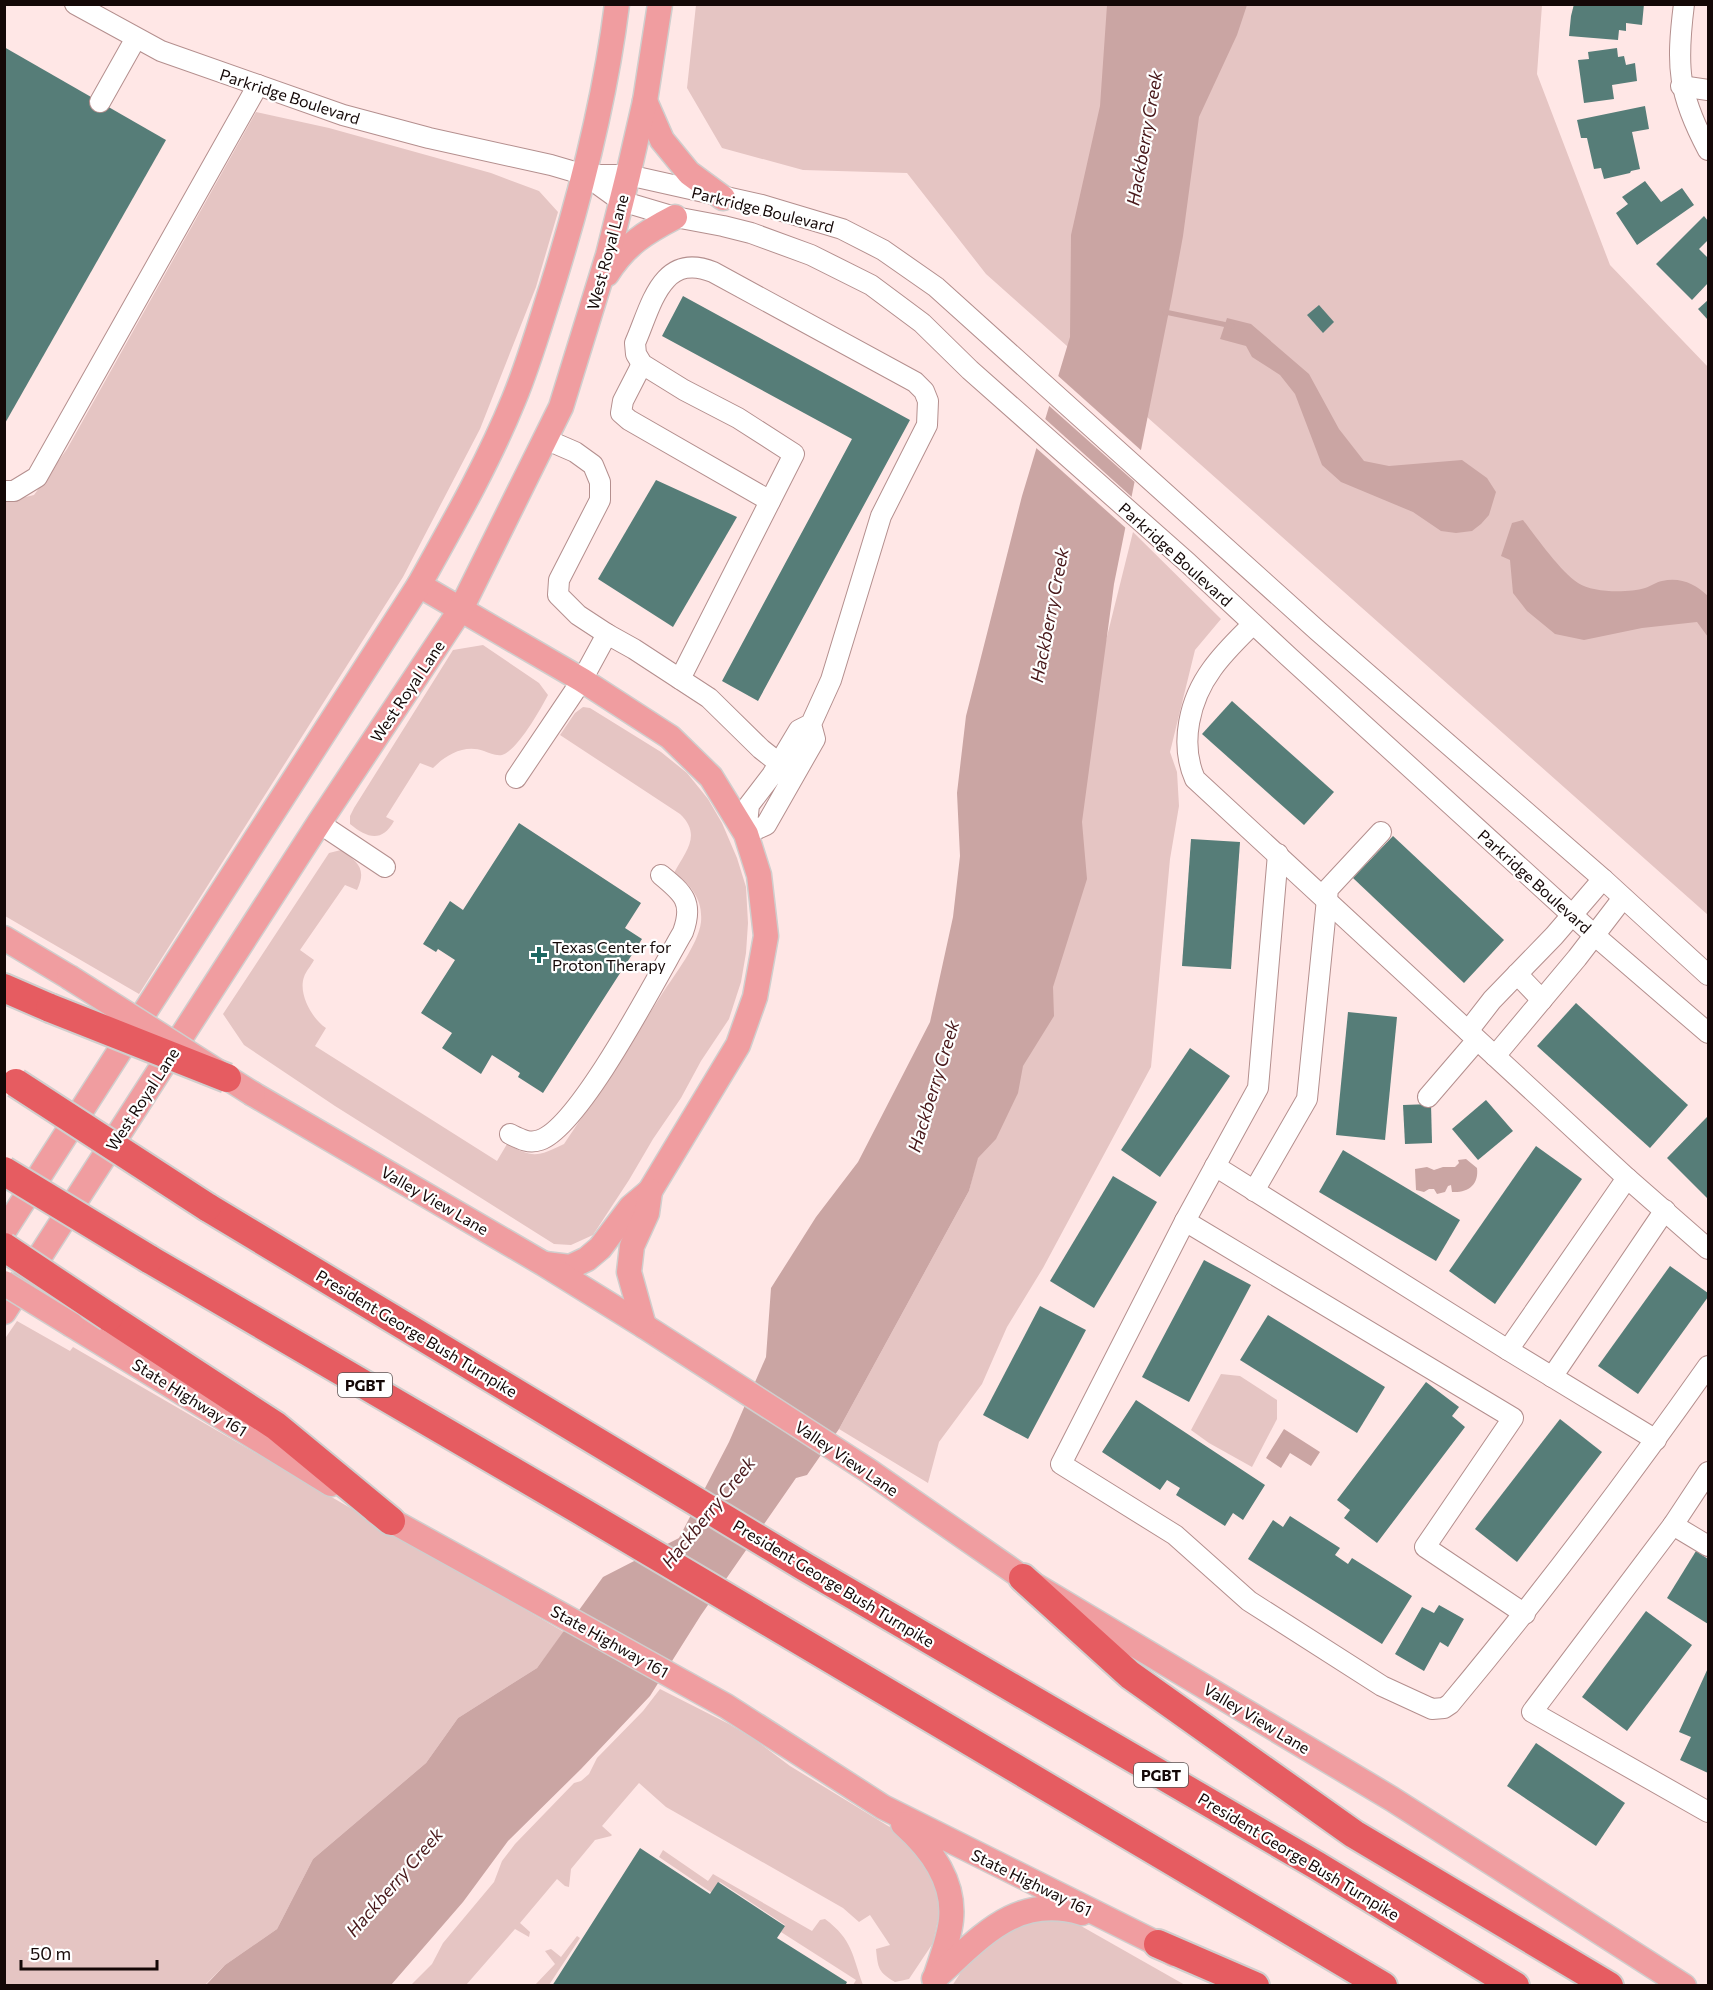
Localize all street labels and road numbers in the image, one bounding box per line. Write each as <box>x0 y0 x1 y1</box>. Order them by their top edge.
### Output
street label: Parkridge Boulevard <box>218 64 362 128</box>
street label: Parkridge Boulevard <box>690 182 836 236</box>
street label: West Royal Lane <box>582 192 632 312</box>
street label: Parkridge Boulevard <box>1115 498 1237 610</box>
street label: West Royal Lane <box>366 636 448 746</box>
street label: Parkridge Boulevard <box>1474 825 1596 937</box>
street label: West Royal Lane <box>102 1044 182 1154</box>
street label: Valley View Lane <box>378 1162 492 1238</box>
street label: President George Bush Turnpike <box>313 1265 521 1401</box>
street label: State Highway 161 <box>129 1354 251 1440</box>
road number: PGBT <box>338 1373 392 1397</box>
street label: Valley View Lane <box>792 1416 902 1500</box>
street label: President George Bush Turnpike <box>730 1515 938 1651</box>
street label: State Highway 161 <box>548 1601 672 1681</box>
street label: Valley View Lane <box>1200 1679 1314 1757</box>
road number: PGBT <box>1134 1763 1188 1787</box>
street label: President George Bush Turnpike <box>1195 1788 1403 1924</box>
street label: State Highway 161 <box>969 1845 1095 1919</box>

